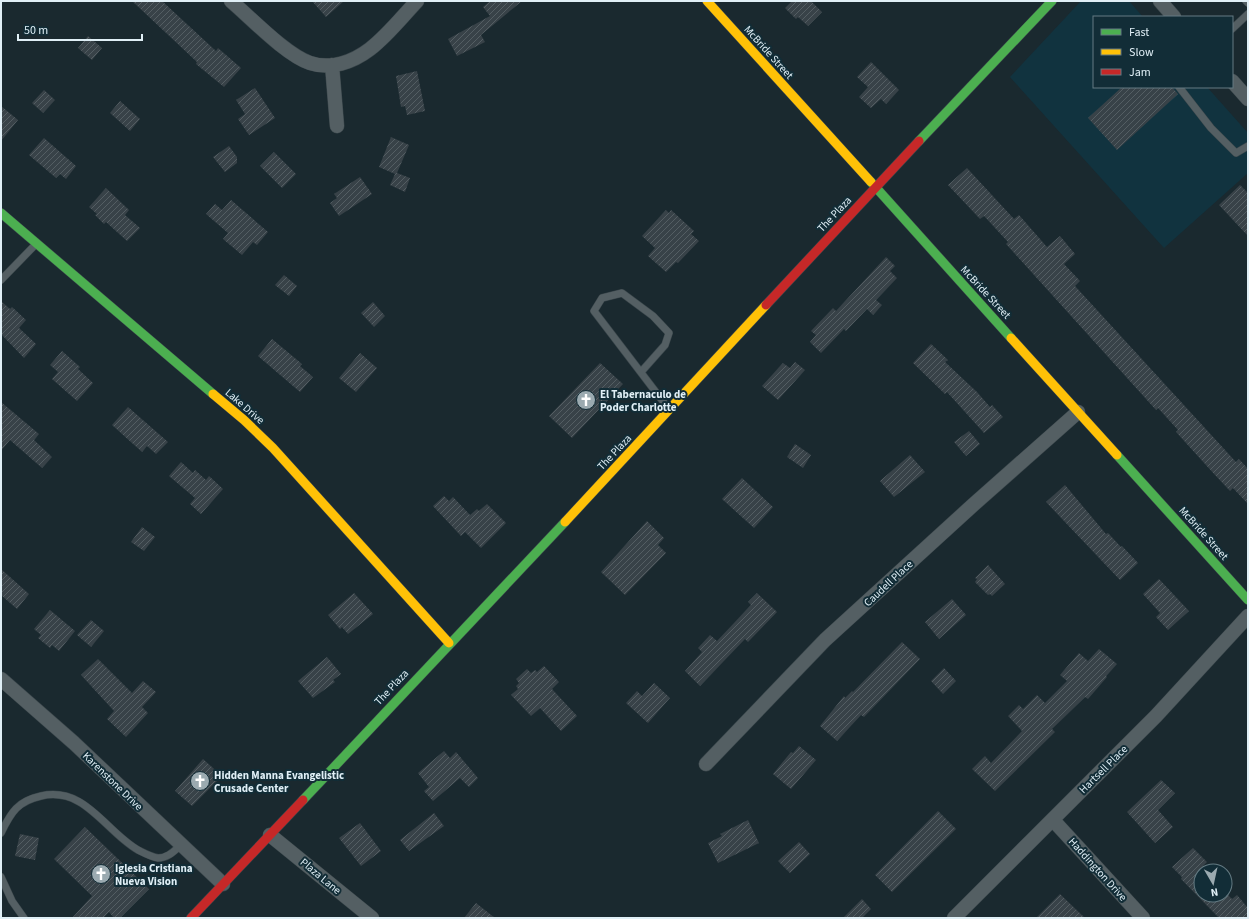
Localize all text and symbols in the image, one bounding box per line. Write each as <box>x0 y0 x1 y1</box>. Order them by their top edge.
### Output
scale bar <box>18 16 142 42</box>
legend <box>1093 16 1233 88</box>
text: 50 m <box>24 22 48 39</box>
street label: McBride Street <box>741 22 797 83</box>
text: Fast <box>1129 24 1149 41</box>
text: Slow <box>1129 44 1154 61</box>
text: Jam <box>1129 64 1151 81</box>
street label: The Plaza <box>814 193 855 236</box>
street label: McBride Street <box>957 263 1014 322</box>
street label: Lake Drive <box>222 385 268 428</box>
place label: El Tabernaculo de Poder Charlotte <box>600 387 686 415</box>
church icon: El Tabernaculo de Poder Charlotte <box>575 389 597 411</box>
street label: The Plaza <box>594 431 635 474</box>
street label: McBride Street <box>1176 503 1232 564</box>
street label: Caudell Place <box>861 556 917 610</box>
street label: The Plaza <box>371 666 412 709</box>
street label: Hartsell Place <box>1076 741 1131 797</box>
street label: Karenstone Drive <box>79 749 146 814</box>
place label: Hidden Manna Evangelistic Crusade Center <box>214 768 344 796</box>
church icon: Hidden Manna Evangelistic Crusade Center <box>189 770 211 792</box>
street label: Haddington Drive <box>1065 834 1131 905</box>
street label: Plaza Lane <box>297 855 345 898</box>
place label: Iglesia Cristiana Nueva Vision <box>115 861 193 889</box>
church icon: Iglesia Cristiana Nueva Vision <box>90 863 112 885</box>
north arrow <box>1193 863 1233 903</box>
text: N <box>1210 884 1219 900</box>

